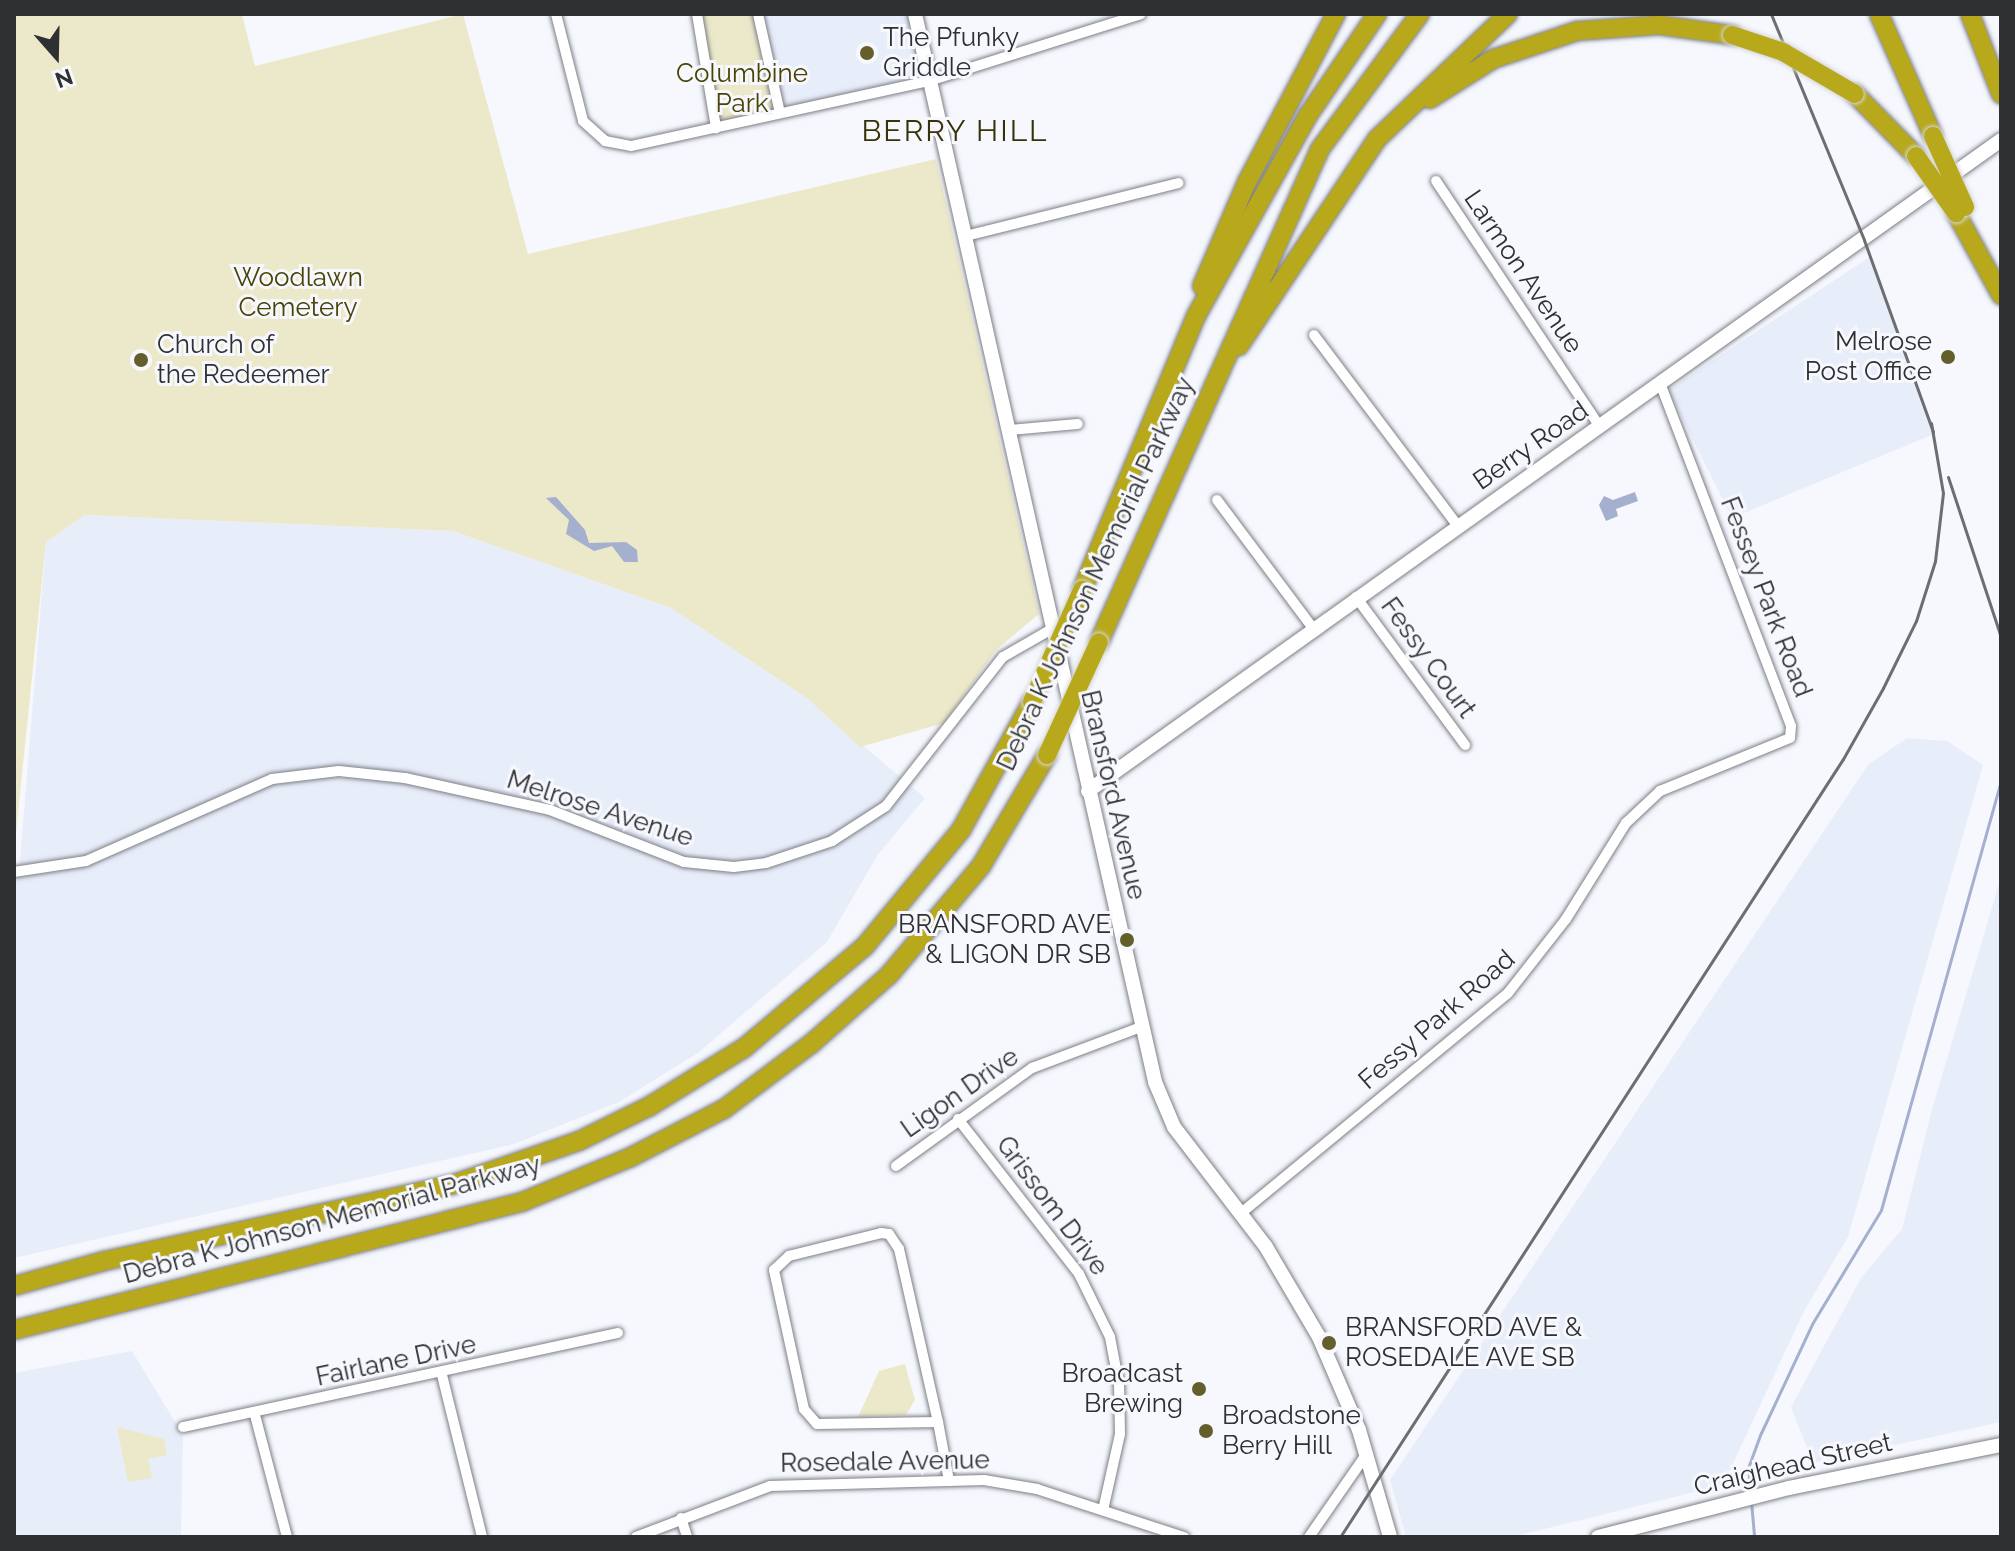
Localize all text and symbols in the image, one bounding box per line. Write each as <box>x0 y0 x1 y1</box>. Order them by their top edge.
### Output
north arrow <box>16 16 96 96</box>
place label: The Pfunky Griddle <box>883 22 1019 84</box>
marker: The Pfunky Griddle <box>858 44 876 62</box>
park label: Columbine Park <box>676 58 808 120</box>
text: N <box>52 63 77 94</box>
district label: BERRY HILL <box>861 113 1049 149</box>
street label: Larmon Avenue <box>1457 184 1589 360</box>
park label: Woodlawn Cemetery <box>233 262 363 324</box>
place label: Melrose Post Office <box>1805 326 1932 388</box>
place label: Church of the Redeemer <box>157 329 330 390</box>
marker: Melrose Post Office <box>1939 348 1957 366</box>
marker: Church of the Redeemer <box>132 351 150 369</box>
street label: Debra K Johnson Memorial Parkway <box>990 371 1202 777</box>
street label: Berry Road <box>1467 395 1595 497</box>
street label: Fessey Park Road <box>1713 492 1819 702</box>
street label: Fessy Court <box>1374 591 1482 725</box>
street label: Bransford Avenue <box>1074 687 1152 903</box>
street label: Melrose Avenue <box>503 764 697 854</box>
place label: BRANSFORD AVE & LIGON DR SB <box>897 909 1111 970</box>
marker: BRANSFORD AVE & LIGON DR SB <box>1118 931 1136 949</box>
street label: Fessy Park Road <box>1352 943 1522 1097</box>
street label: Ligon Drive <box>895 1041 1025 1145</box>
street label: Grissom Drive <box>989 1130 1115 1282</box>
street label: Debra K Johnson Memorial Parkway <box>119 1149 545 1291</box>
place label: BRANSFORD AVE & ROSEDALE AVE SB <box>1345 1312 1583 1374</box>
street label: Fairlane Drive <box>313 1329 479 1393</box>
marker: BRANSFORD AVE & ROSEDALE AVE SB <box>1320 1334 1338 1352</box>
place label: Broadcast Brewing <box>1061 1358 1183 1420</box>
marker: Broadcast Brewing <box>1190 1380 1208 1398</box>
place label: Broadstone Berry Hill <box>1222 1400 1361 1462</box>
marker: Broadstone Berry Hill <box>1197 1422 1215 1440</box>
street label: Craighead Street <box>1691 1427 1895 1503</box>
street label: Rosedale Avenue <box>780 1445 990 1479</box>

